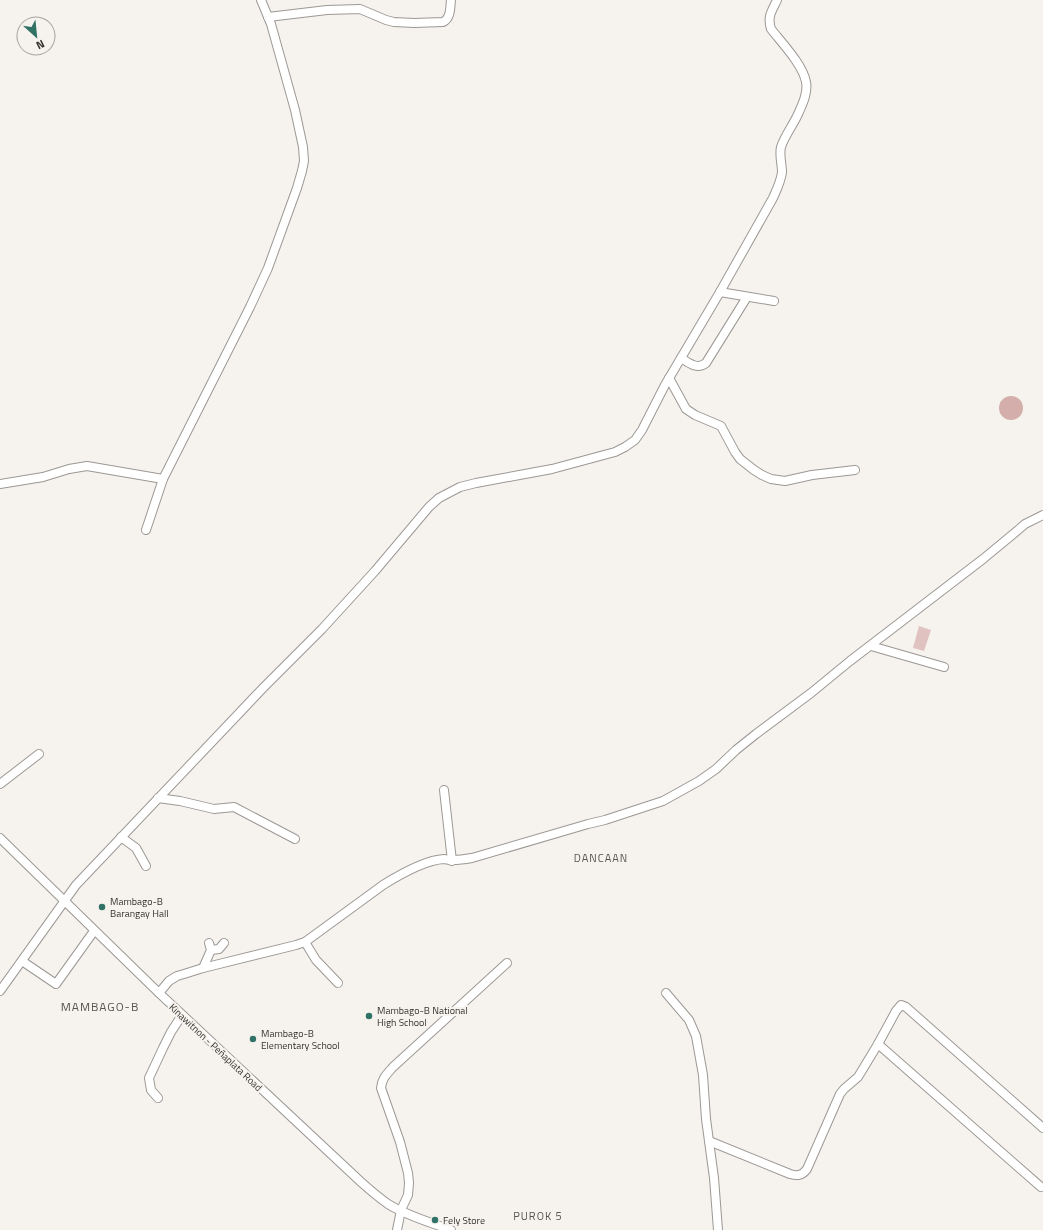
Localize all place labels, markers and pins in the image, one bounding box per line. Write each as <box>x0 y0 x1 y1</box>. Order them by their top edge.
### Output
place label: Mambago-B Barangay Hall <box>110 894 169 921</box>
marker: Mambago-B Barangay Hall <box>97 902 107 912</box>
place label: Mambago-B National High School <box>377 1003 468 1030</box>
marker: Mambago-B National High School <box>364 1011 374 1021</box>
place label: Mambago-B Elementary School <box>261 1026 340 1053</box>
marker: Mambago-B Elementary School <box>248 1034 258 1044</box>
place label: Fely Store <box>443 1213 485 1228</box>
marker: Fely Store <box>430 1215 440 1225</box>

